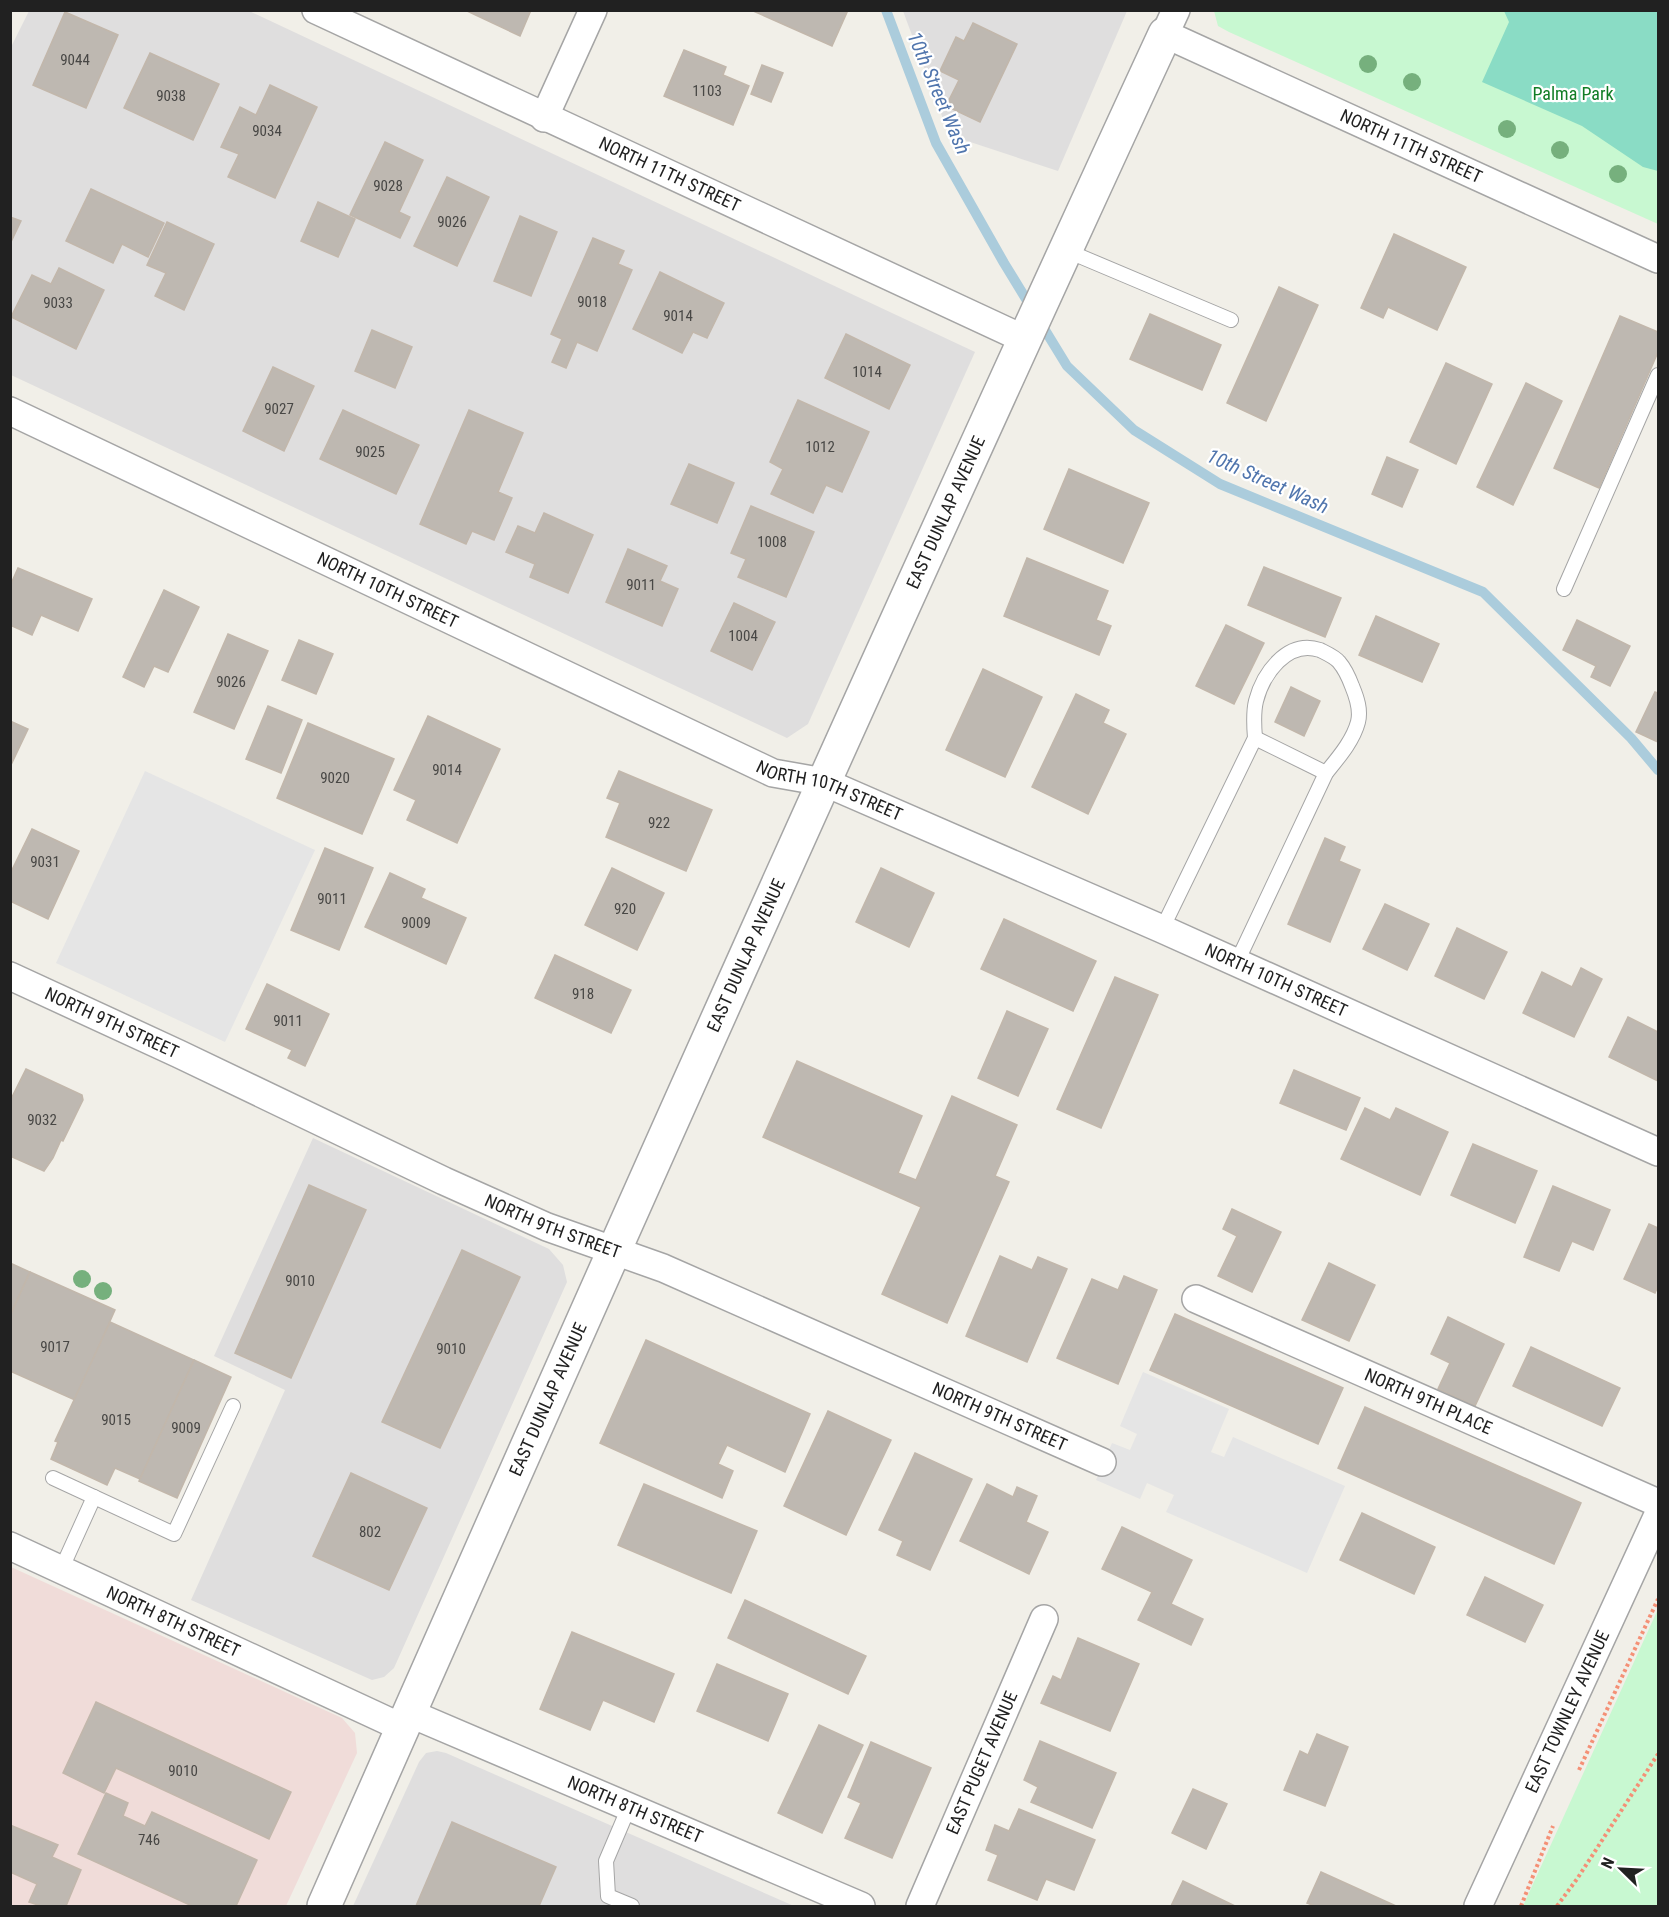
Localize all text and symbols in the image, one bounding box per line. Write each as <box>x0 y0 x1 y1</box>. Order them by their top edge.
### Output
water label: 10th Street Wash <box>902 28 976 158</box>
house number: 9044 <box>60 51 90 69</box>
house number: 1103 <box>692 82 722 100</box>
park label: Palma Park <box>1532 83 1614 104</box>
house number: 9038 <box>156 87 186 105</box>
street label: NORTH 11TH STREET <box>1337 104 1486 187</box>
house number: 9034 <box>252 122 282 140</box>
street label: NORTH 11TH STREET <box>596 132 744 216</box>
house number: 9028 <box>373 177 403 195</box>
house number: 9026 <box>437 213 467 231</box>
house number: 9018 <box>577 293 607 311</box>
house number: 9033 <box>43 294 73 312</box>
house number: 9014 <box>663 307 693 325</box>
house number: 1014 <box>852 363 882 381</box>
house number: 9027 <box>264 400 294 418</box>
street label: EAST DUNLAP AVENUE <box>902 433 989 592</box>
house number: 1012 <box>805 438 835 456</box>
house number: 9025 <box>355 443 385 461</box>
water label: 10th Street Wash <box>1203 443 1333 519</box>
house number: 1008 <box>757 533 787 551</box>
street label: NORTH 10TH STREET <box>314 547 462 632</box>
house number: 9011 <box>626 576 656 594</box>
house number: 1004 <box>728 627 758 645</box>
house number: 9026 <box>216 673 246 691</box>
street label: NORTH 10TH STREET <box>753 756 906 825</box>
house number: 9014 <box>432 761 462 779</box>
house number: 9020 <box>320 769 350 787</box>
house number: 922 <box>648 814 670 832</box>
house number: 9031 <box>30 853 60 871</box>
street label: EAST DUNLAP AVENUE <box>702 875 789 1035</box>
house number: 9011 <box>317 890 347 908</box>
house number: 920 <box>614 900 636 918</box>
house number: 9009 <box>401 914 431 932</box>
street label: NORTH 10TH STREET <box>1202 939 1351 1021</box>
street label: NORTH 9TH STREET <box>42 983 182 1062</box>
house number: 918 <box>572 985 594 1003</box>
house number: 9011 <box>273 1012 303 1030</box>
house number: 9032 <box>27 1111 57 1129</box>
street label: NORTH 9TH STREET <box>482 1190 624 1262</box>
house number: 9010 <box>285 1272 315 1290</box>
street label: EAST DUNLAP AVENUE <box>504 1319 591 1479</box>
house number: 9017 <box>40 1338 70 1356</box>
house number: 9010 <box>436 1340 466 1358</box>
street label: NORTH 9TH PLACE <box>1362 1364 1496 1438</box>
street label: NORTH 9TH STREET <box>929 1377 1070 1455</box>
house number: 9015 <box>101 1411 131 1429</box>
house number: 9009 <box>171 1419 201 1437</box>
house number: 802 <box>359 1523 381 1541</box>
street label: NORTH 8TH STREET <box>103 1581 244 1661</box>
street label: EAST TOWNLEY AVENUE <box>1521 1627 1613 1796</box>
street label: EAST PUGET AVENUE <box>941 1688 1022 1837</box>
house number: 9010 <box>168 1762 198 1780</box>
street label: NORTH 8TH STREET <box>565 1771 706 1847</box>
house number: 746 <box>138 1831 160 1849</box>
north arrow <box>1591 1839 1651 1899</box>
text: N <box>1597 1855 1618 1871</box>

